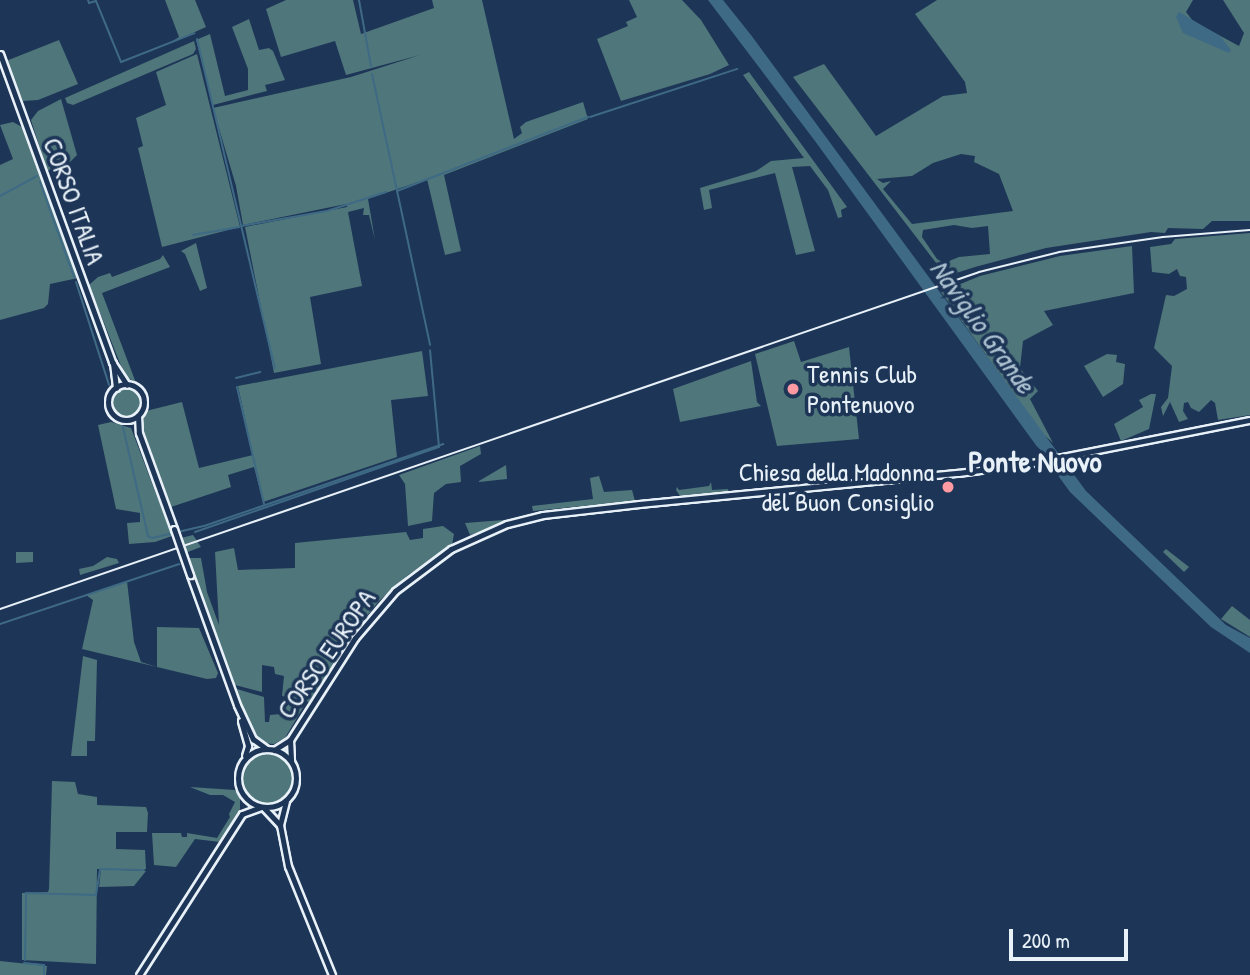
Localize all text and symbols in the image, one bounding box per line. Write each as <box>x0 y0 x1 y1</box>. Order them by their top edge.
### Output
street label: CORSO ITALIA <box>37 133 111 269</box>
water label: Naviglio Grande <box>923 253 1043 399</box>
place label: Tennis Club Pontenuovo <box>807 358 917 420</box>
marker: Tennis Club Pontenuovo <box>785 381 801 397</box>
district label: Ponte Nuovo <box>968 443 1102 479</box>
place label: Chiesa della Madonna del Buon Consiglio <box>739 456 934 518</box>
marker: Chiesa della Madonna del Buon Consiglio <box>940 479 956 495</box>
street label: CORSO EUROPA <box>270 584 382 724</box>
scale bar <box>1012 916 1131 960</box>
text: 200 m <box>1022 926 1070 955</box>

